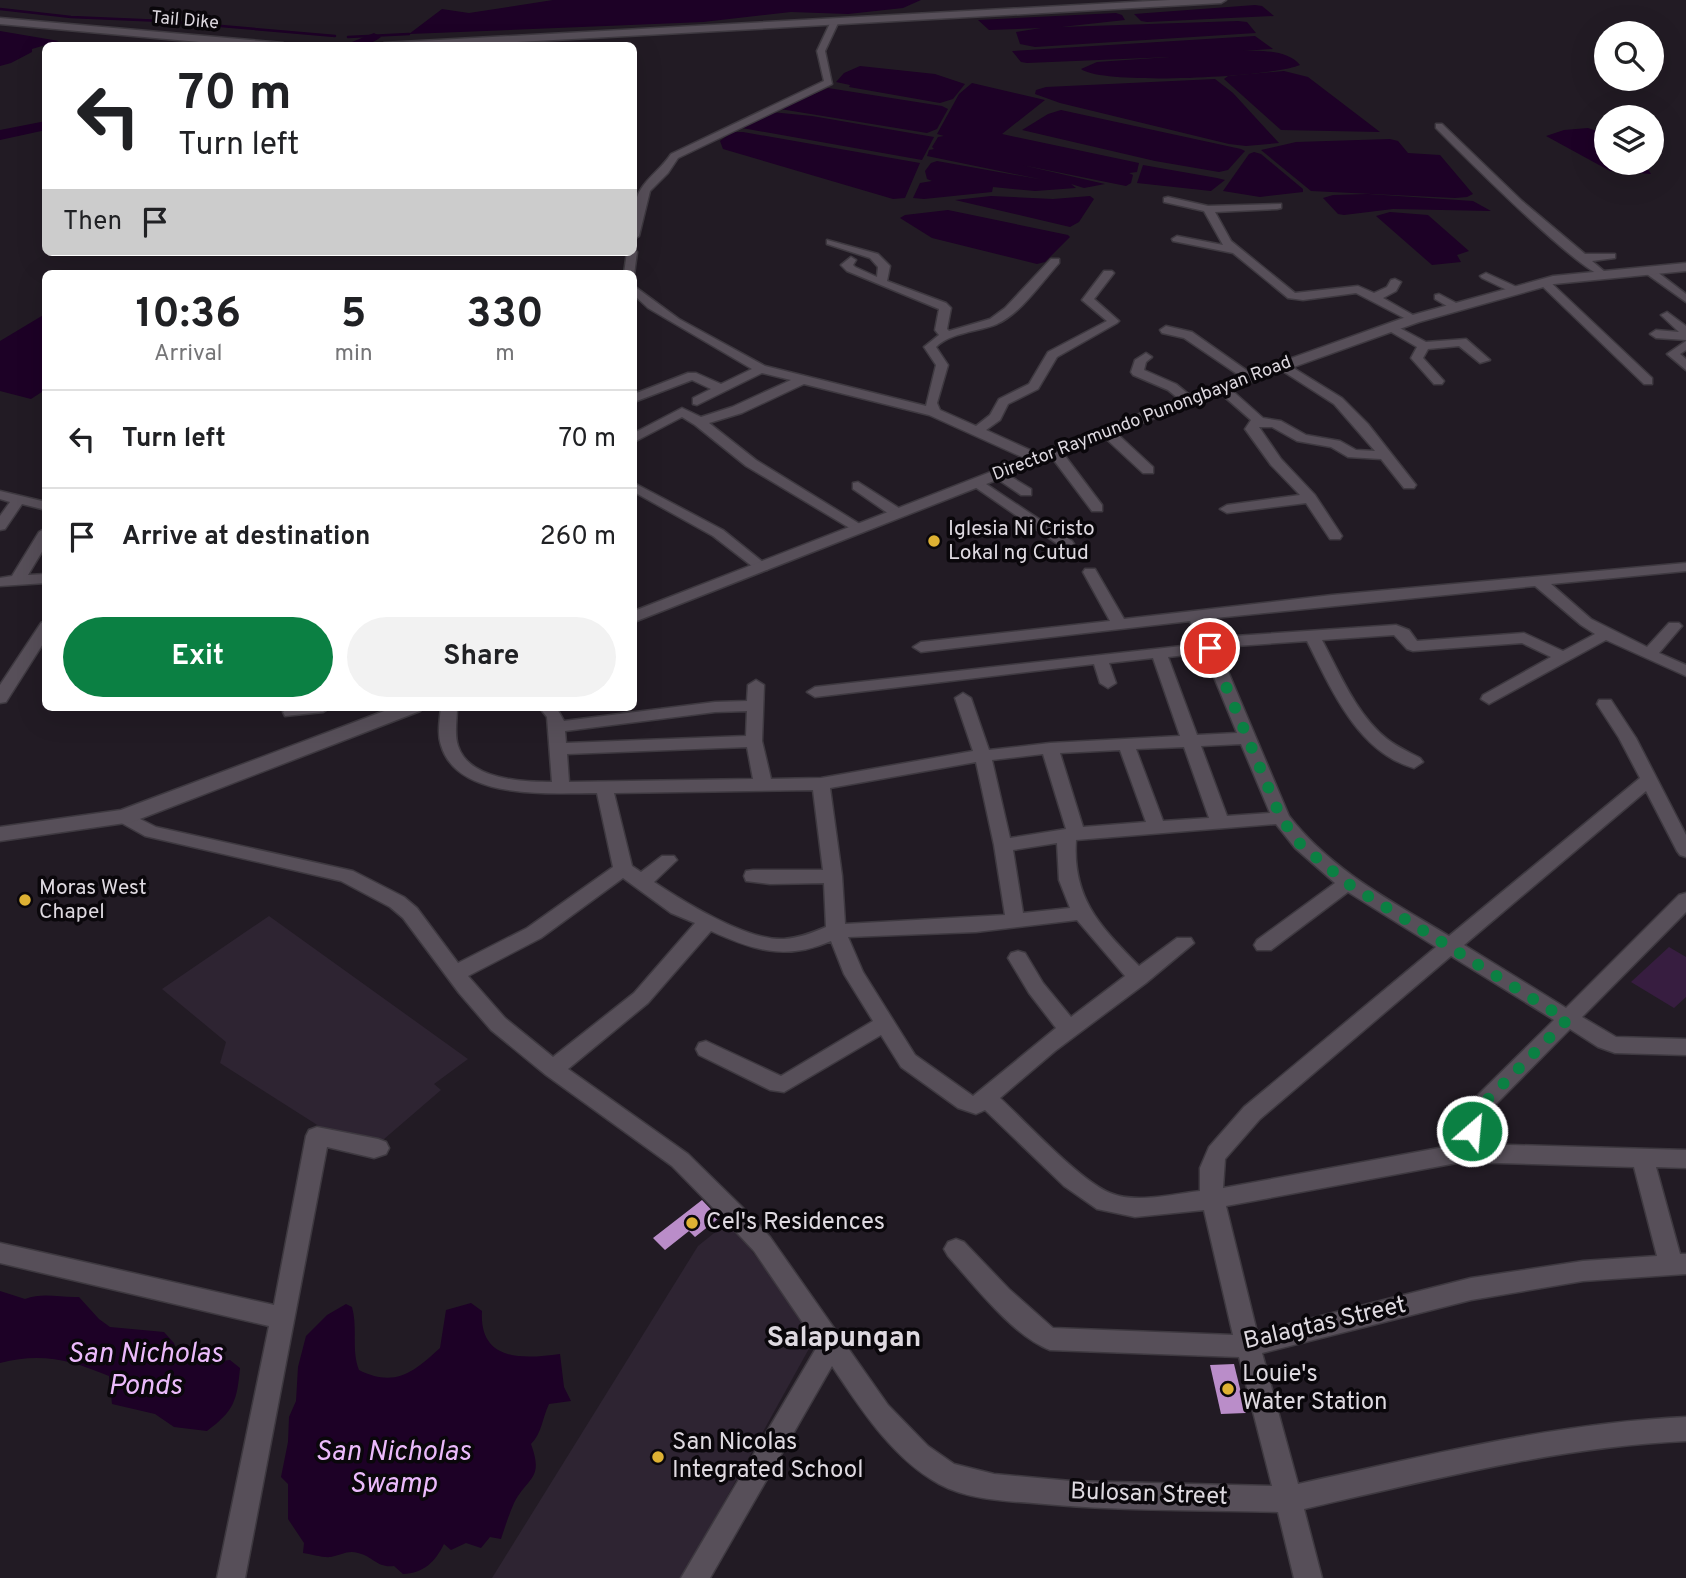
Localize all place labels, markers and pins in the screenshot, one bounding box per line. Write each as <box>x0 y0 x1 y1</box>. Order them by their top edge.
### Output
place label: Iglesia Ni Cristo Lokal ng Cutud <box>948 516 1095 567</box>
marker: Iglesia Ni Cristo Lokal ng Cutud <box>926 533 942 549</box>
pin <box>1180 618 1240 678</box>
place label: Moras West Chapel <box>39 875 147 926</box>
marker: Moras West Chapel <box>17 892 33 908</box>
place label: Cel's Residences <box>706 1208 885 1238</box>
marker: Cel's Residences <box>684 1215 700 1231</box>
place label: Louie's Water Station <box>1242 1360 1388 1418</box>
marker: Louie's Water Station <box>1220 1381 1236 1397</box>
place label: San Nicolas Integrated School <box>672 1428 863 1486</box>
marker: San Nicolas Integrated School <box>650 1449 666 1465</box>

